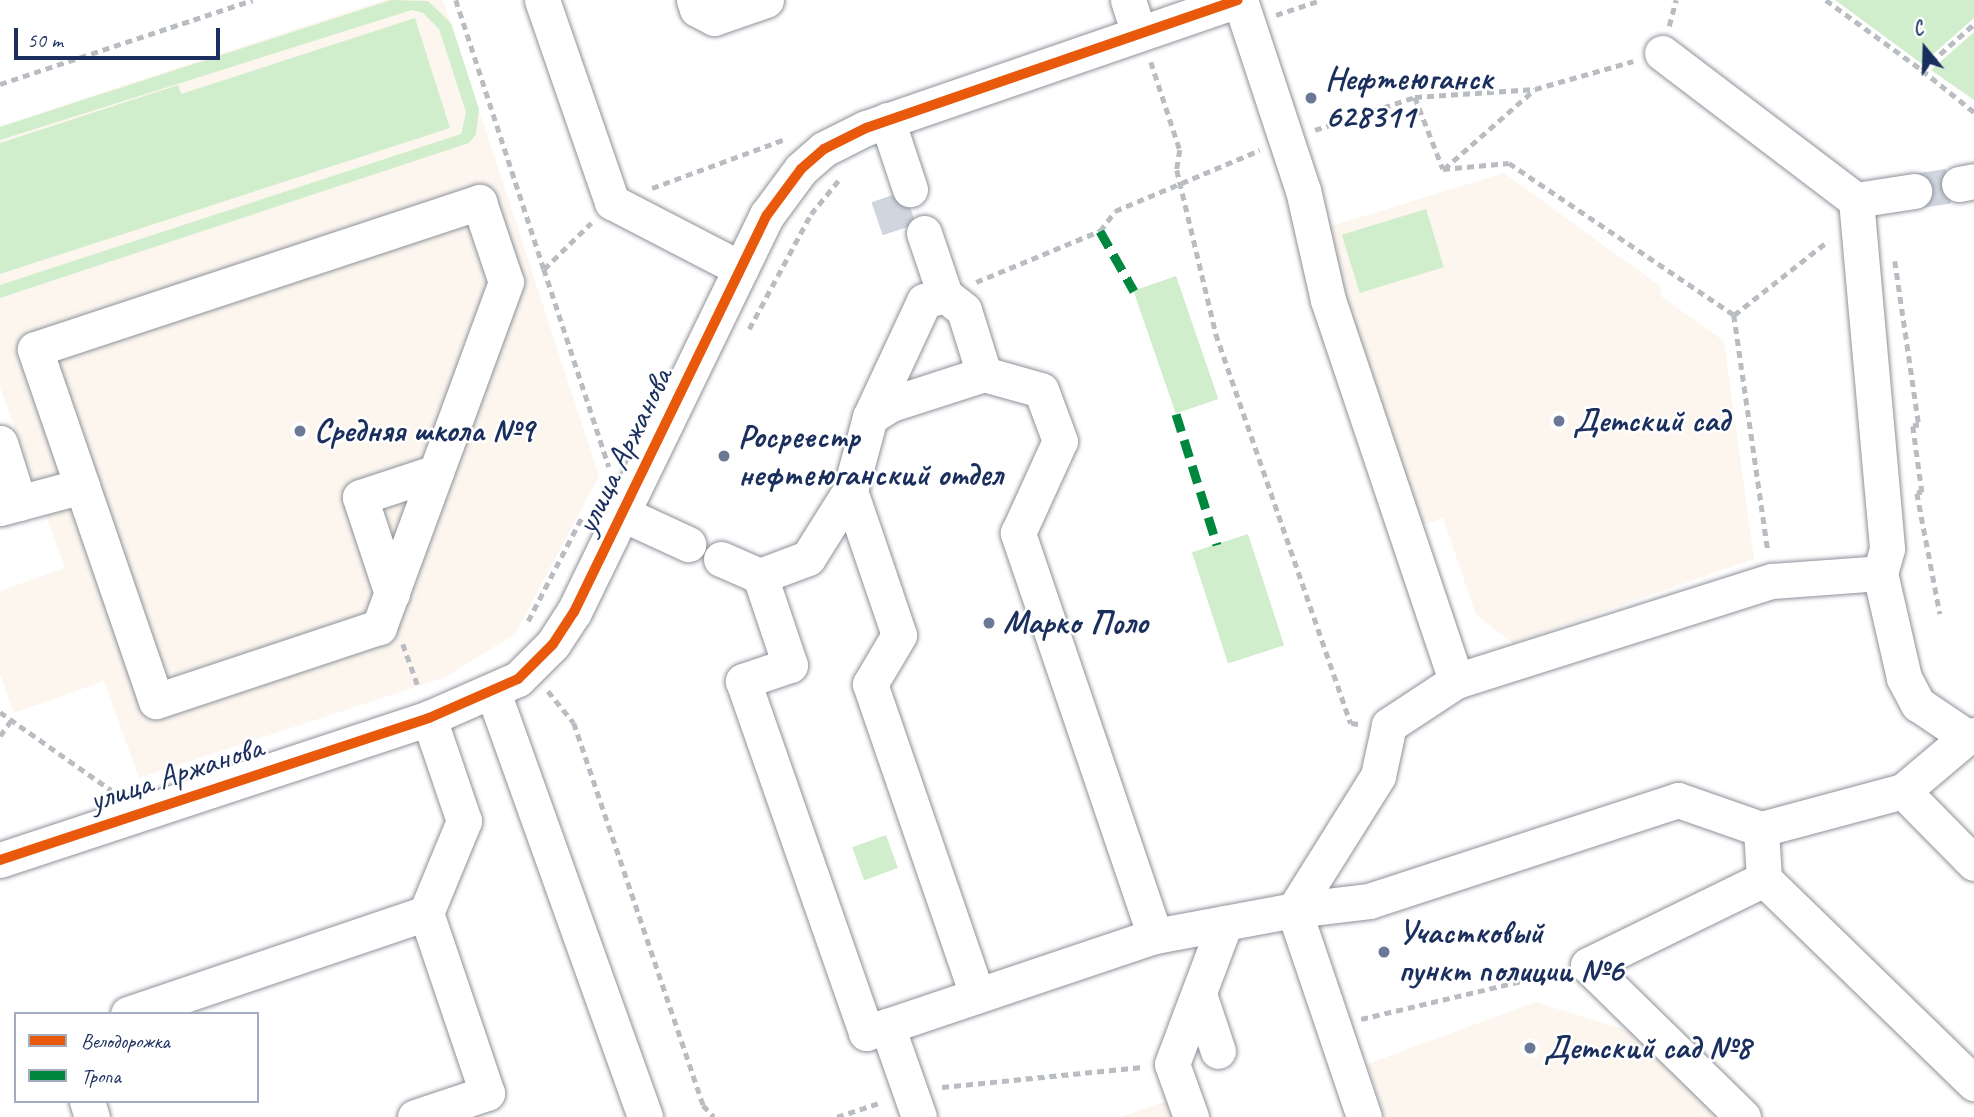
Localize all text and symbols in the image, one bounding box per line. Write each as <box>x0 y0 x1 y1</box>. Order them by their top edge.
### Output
scale bar <box>18 14 224 58</box>
north arrow <box>1890 14 1960 84</box>
text: С <box>1910 16 1926 42</box>
text: 50 m <box>27 27 63 53</box>
place label: Нефтеюганск 628311 <box>1325 59 1493 137</box>
marker: Нефтеюганск 628311 <box>1303 90 1319 106</box>
street label: улица Аржанова <box>567 361 681 541</box>
place label: Детский сад <box>1573 401 1729 441</box>
place label: Средняя школа №9 <box>314 411 534 451</box>
marker: Детский сад <box>1551 413 1567 429</box>
place label: Росреестр нефтеюганский отдел <box>738 417 1003 495</box>
marker: Средняя школа №9 <box>292 423 308 439</box>
marker: Росреестр нефтеюганский отдел <box>716 448 732 464</box>
place label: Марко Поло <box>1003 603 1145 643</box>
marker: Марко Поло <box>981 615 997 631</box>
street label: улица Аржанова <box>84 727 268 821</box>
place label: Участковый пункт полиции №6 <box>1398 913 1621 991</box>
marker: Участковый пункт полиции №6 <box>1376 944 1392 960</box>
legend <box>14 1012 259 1103</box>
text: Велодорожка <box>81 1028 170 1054</box>
place label: Детский сад №8 <box>1544 1028 1751 1068</box>
marker: Детский сад №8 <box>1522 1040 1538 1056</box>
text: Тропа <box>81 1063 121 1089</box>

